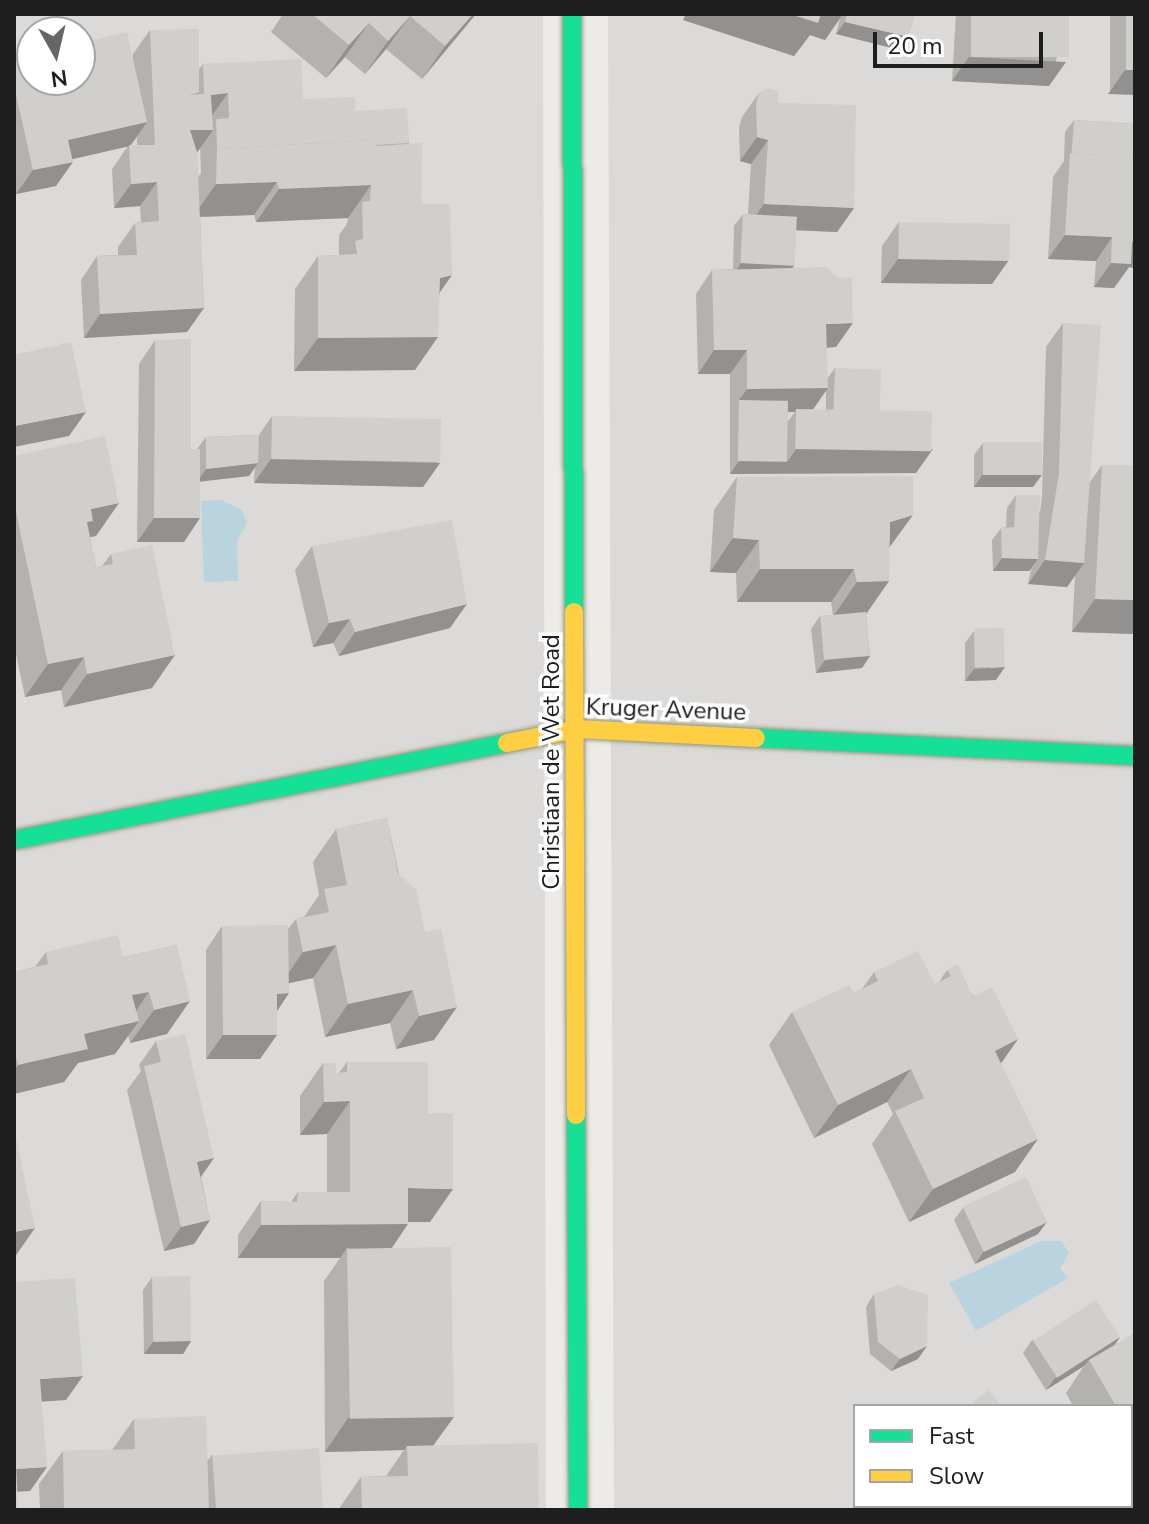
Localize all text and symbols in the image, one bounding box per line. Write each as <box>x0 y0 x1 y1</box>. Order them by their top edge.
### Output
north arrow <box>16 16 96 96</box>
scale bar <box>877 16 1047 66</box>
text: 20 m <box>887 30 943 62</box>
text: N <box>49 62 69 94</box>
street label: Christiaan de Wet Road <box>538 634 566 890</box>
street label: Kruger Avenue <box>585 693 747 727</box>
legend <box>853 1404 1133 1508</box>
text: Fast <box>929 1420 974 1452</box>
text: Slow <box>929 1460 984 1492</box>

